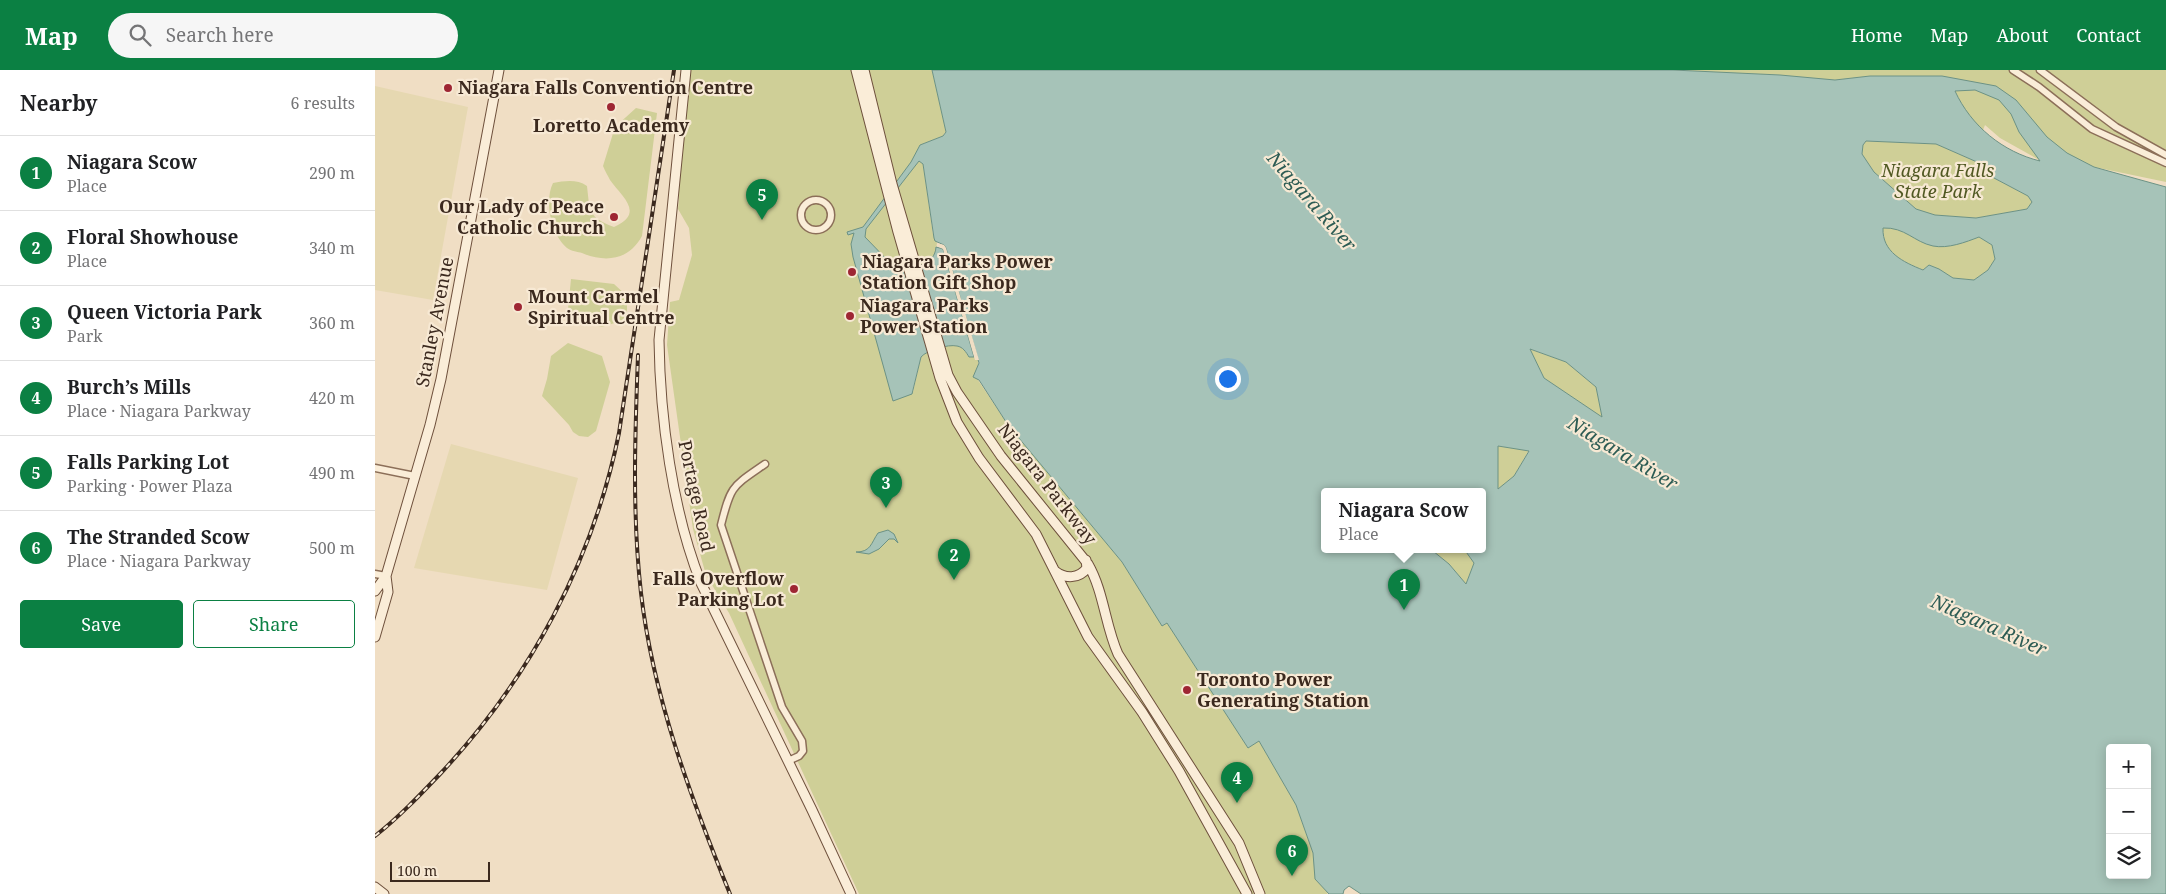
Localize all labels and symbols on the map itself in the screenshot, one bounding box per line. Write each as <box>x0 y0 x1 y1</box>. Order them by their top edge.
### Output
place label: Niagara Falls Convention Centre <box>458 75 753 99</box>
marker: Niagara Falls Convention Centre <box>442 82 454 94</box>
marker: Loretto Academy <box>605 101 617 113</box>
place label: Loretto Academy <box>533 113 690 137</box>
water label: Niagara River <box>1261 145 1363 256</box>
park label: Niagara Falls State Park <box>1881 158 1994 203</box>
pin: 5 <box>746 179 778 220</box>
place label: Our Lady of Peace Catholic Church <box>439 194 604 239</box>
marker: Our Lady of Peace Catholic Church <box>608 211 620 223</box>
place label: Niagara Parks Power Station Gift Shop <box>862 249 1053 294</box>
street label: Stanley Avenue <box>410 255 458 389</box>
marker: Niagara Parks Power Station Gift Shop <box>846 266 858 278</box>
place label: Mount Carmel Spiritual Centre <box>528 284 675 329</box>
place label: Niagara Parks Power Station <box>860 293 989 338</box>
marker: Mount Carmel Spiritual Centre <box>512 301 524 313</box>
marker: Niagara Parks Power Station <box>844 310 856 322</box>
your location <box>1215 366 1241 392</box>
water label: Niagara River <box>1562 409 1683 496</box>
street label: Niagara Parkway <box>993 418 1103 550</box>
street label: Portage Road <box>673 438 721 554</box>
pin: 3 <box>870 467 902 508</box>
pin: 2 <box>938 539 970 580</box>
place label: Falls Overflow Parking Lot <box>653 566 785 611</box>
pin: 1 <box>1388 569 1420 610</box>
marker: Falls Overflow Parking Lot <box>788 583 800 595</box>
water label: Niagara River <box>1926 587 2051 662</box>
place label: Toronto Power Generating Station <box>1197 667 1369 712</box>
marker: Toronto Power Generating Station <box>1181 684 1193 696</box>
pin: 4 <box>1221 762 1253 803</box>
pin: 6 <box>1276 835 1308 876</box>
scale bar <box>390 859 490 882</box>

